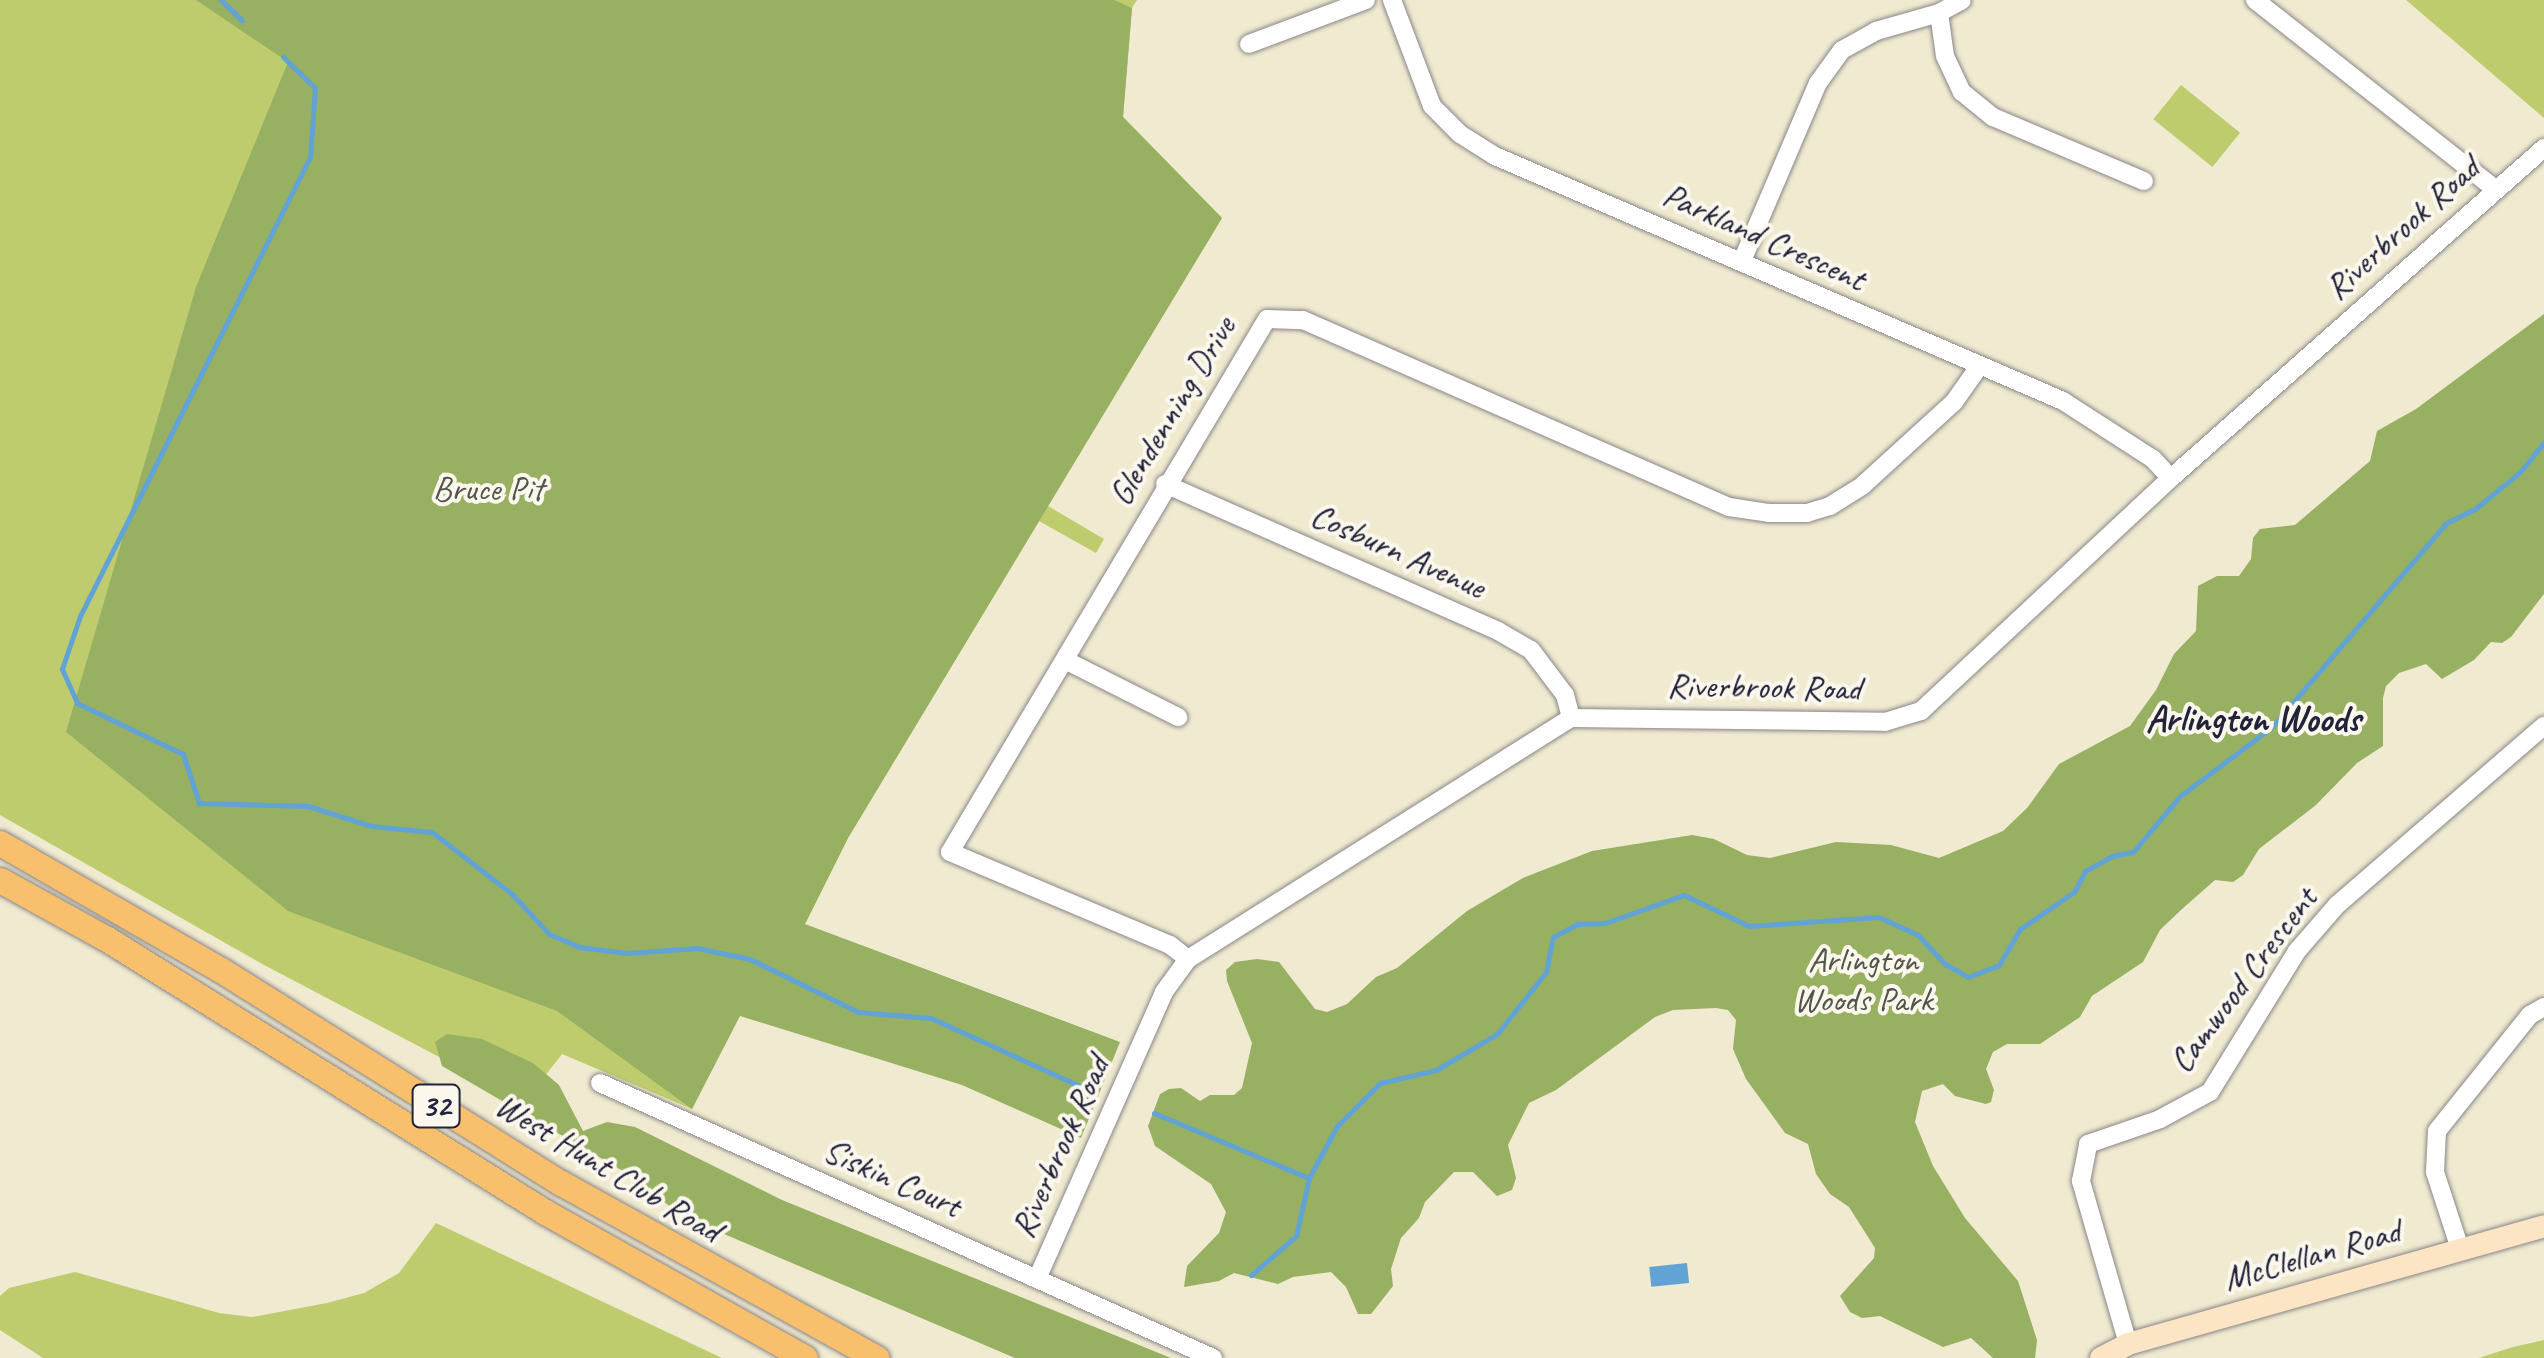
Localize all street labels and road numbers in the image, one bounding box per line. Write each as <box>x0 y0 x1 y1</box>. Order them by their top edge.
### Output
street label: Riverbrook Road <box>2316 148 2488 308</box>
street label: Parkland Crescent <box>1656 174 1872 300</box>
street label: Glendenning Drive <box>1099 309 1245 513</box>
street label: Cosburn Avenue <box>1304 494 1492 608</box>
street label: Riverbrook Road <box>1667 664 1861 710</box>
street label: Camwood Crescent <box>2160 879 2326 1081</box>
street label: Riverbrook Road <box>1001 1050 1119 1244</box>
road number: 32 <box>411 1079 461 1133</box>
street label: West Hunt Club Road <box>488 1084 728 1252</box>
street label: Siskin Court <box>817 1129 967 1227</box>
street label: McClellan Road <box>2219 1210 2405 1300</box>

